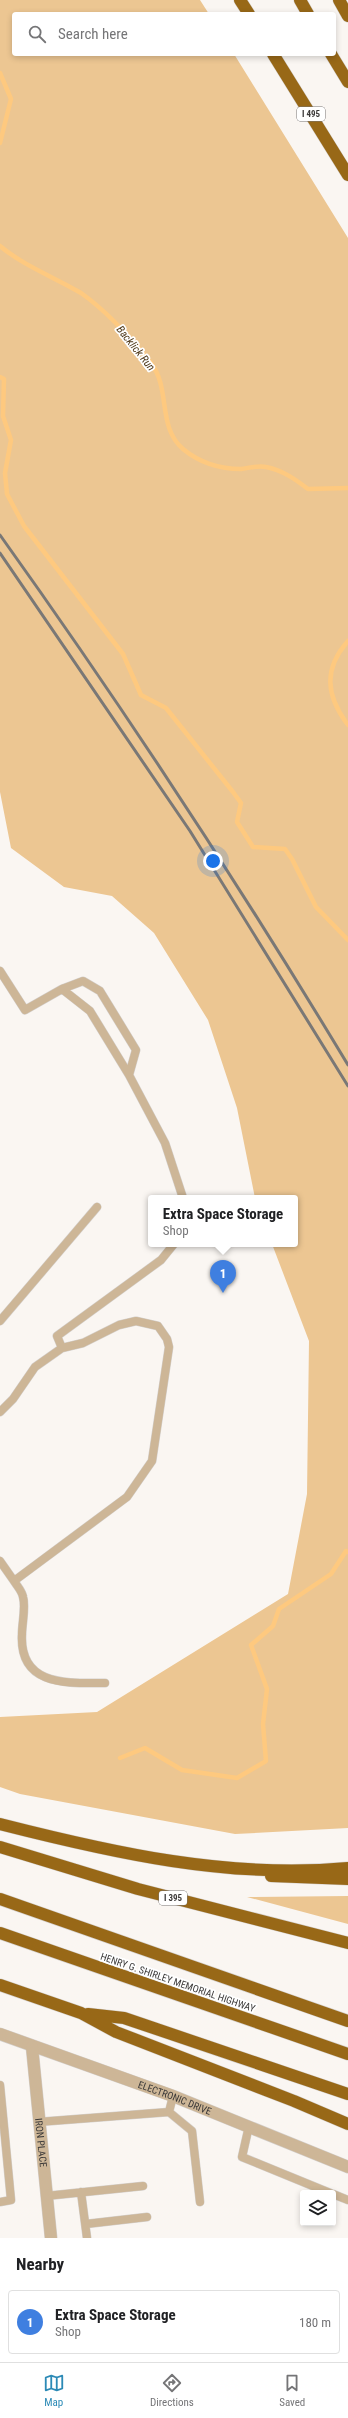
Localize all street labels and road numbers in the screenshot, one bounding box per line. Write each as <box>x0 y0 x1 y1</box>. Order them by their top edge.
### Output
road number: I 495 <box>297 107 325 121</box>
road number: I 395 <box>159 1891 187 1905</box>
street label: HENRY G. SHIRLEY MEMORIAL HIGHWAY <box>99 1951 257 2014</box>
street label: ELECTRONIC DRIVE <box>137 2079 213 2117</box>
street label: IRON PLACE <box>33 2118 49 2168</box>

